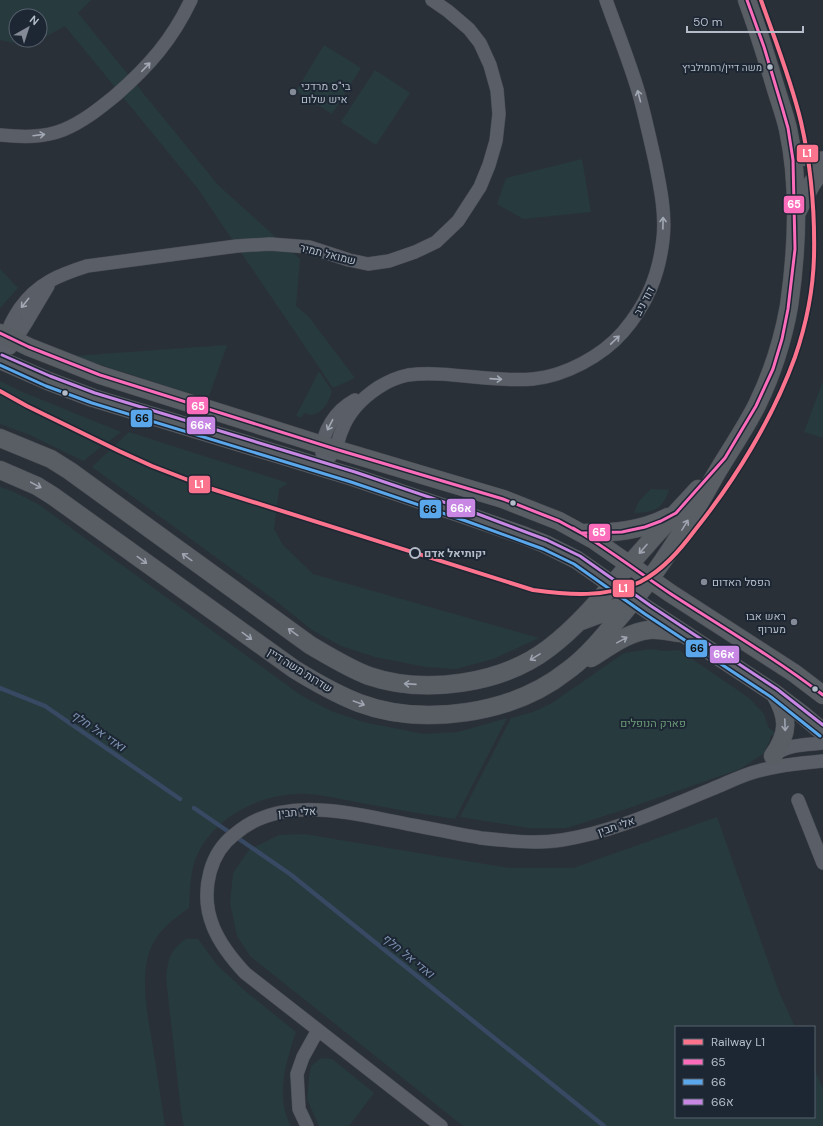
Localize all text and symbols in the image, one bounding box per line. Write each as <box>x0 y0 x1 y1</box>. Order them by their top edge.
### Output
north arrow <box>8 8 48 48</box>
scale bar <box>687 8 803 34</box>
text: N <box>27 12 42 28</box>
text: 50 m <box>693 14 722 30</box>
place label: משה דיין/רחמילביץ <box>682 61 762 74</box>
one-way arrow <box>141 62 151 72</box>
marker: משה דיין/רחמילביץ <box>765 62 775 72</box>
place label: בי"ס מרדכי איש שלום <box>301 79 351 106</box>
marker: בי"ס מרדכי איש שלום <box>288 87 298 97</box>
one-way arrow <box>635 90 642 103</box>
one-way arrow <box>32 132 45 139</box>
line badge: L1 <box>796 144 819 163</box>
text: L1 <box>802 146 812 160</box>
line badge: 65 <box>783 195 805 214</box>
text: 65 <box>787 197 801 211</box>
one-way arrow <box>659 217 667 230</box>
street label: שמואל תמיר <box>299 240 357 268</box>
street label: דוד ניב <box>631 284 658 318</box>
one-way arrow <box>21 297 29 308</box>
one-way arrow <box>610 335 620 345</box>
one-way arrow <box>489 376 502 383</box>
unlabelled marker <box>60 388 70 398</box>
line badge: 65 <box>186 396 209 415</box>
text: 65 <box>191 399 205 413</box>
line badge: 66 <box>130 409 153 428</box>
text: 66 <box>135 411 149 425</box>
line badge: 66א <box>186 416 216 435</box>
text: 66א <box>190 418 212 432</box>
one-way arrow <box>326 418 333 430</box>
line badge: L1 <box>188 475 211 494</box>
text: L1 <box>194 477 204 491</box>
one-way arrow <box>29 482 41 490</box>
line badge: 66א <box>446 498 476 518</box>
unlabelled marker <box>508 498 518 508</box>
line badge: 66 <box>419 499 442 519</box>
text: 66א <box>450 501 472 515</box>
text: 66 <box>423 502 437 516</box>
one-way arrow <box>681 520 689 531</box>
line badge: 65 <box>588 523 611 542</box>
text: 65 <box>592 525 606 539</box>
one-way arrow <box>639 543 648 554</box>
place label: יקותיאל אדם <box>424 546 486 560</box>
marker: יקותיאל אדם <box>409 547 421 559</box>
one-way arrow <box>182 552 193 561</box>
one-way arrow <box>136 556 147 564</box>
place label: הפסל האדום <box>712 575 770 589</box>
marker: הפסל האדום <box>699 577 709 587</box>
line badge: L1 <box>612 579 635 598</box>
text: L1 <box>618 581 628 595</box>
place label: ראש אבו מערוף <box>746 609 786 636</box>
marker: ראש אבו מערוף <box>789 617 799 627</box>
one-way arrow <box>288 628 299 637</box>
one-way arrow <box>242 632 253 640</box>
one-way arrow <box>616 635 628 643</box>
line badge: 66 <box>685 639 708 658</box>
text: 66 <box>690 641 704 655</box>
street label: שדרות משה דיין <box>265 645 335 695</box>
line badge: 66א <box>709 645 740 664</box>
text: 66א <box>713 647 735 661</box>
one-way arrow <box>530 653 541 661</box>
one-way arrow <box>404 681 417 688</box>
unlabelled marker <box>810 684 820 694</box>
one-way arrow <box>352 699 364 707</box>
water label: ואדי אל חלף <box>68 707 130 756</box>
park label: פארק הנופלים <box>620 716 686 730</box>
one-way arrow <box>781 718 788 731</box>
street label: אלי תבין <box>278 804 316 820</box>
street label: אלי תבין <box>596 813 636 839</box>
water label: ואדי אל חלף <box>379 930 438 983</box>
legend <box>675 1026 815 1118</box>
text: Railway L1 <box>711 1034 765 1050</box>
text: 65 <box>711 1054 726 1070</box>
text: 66 <box>711 1074 726 1090</box>
text: 66א <box>711 1094 734 1110</box>

